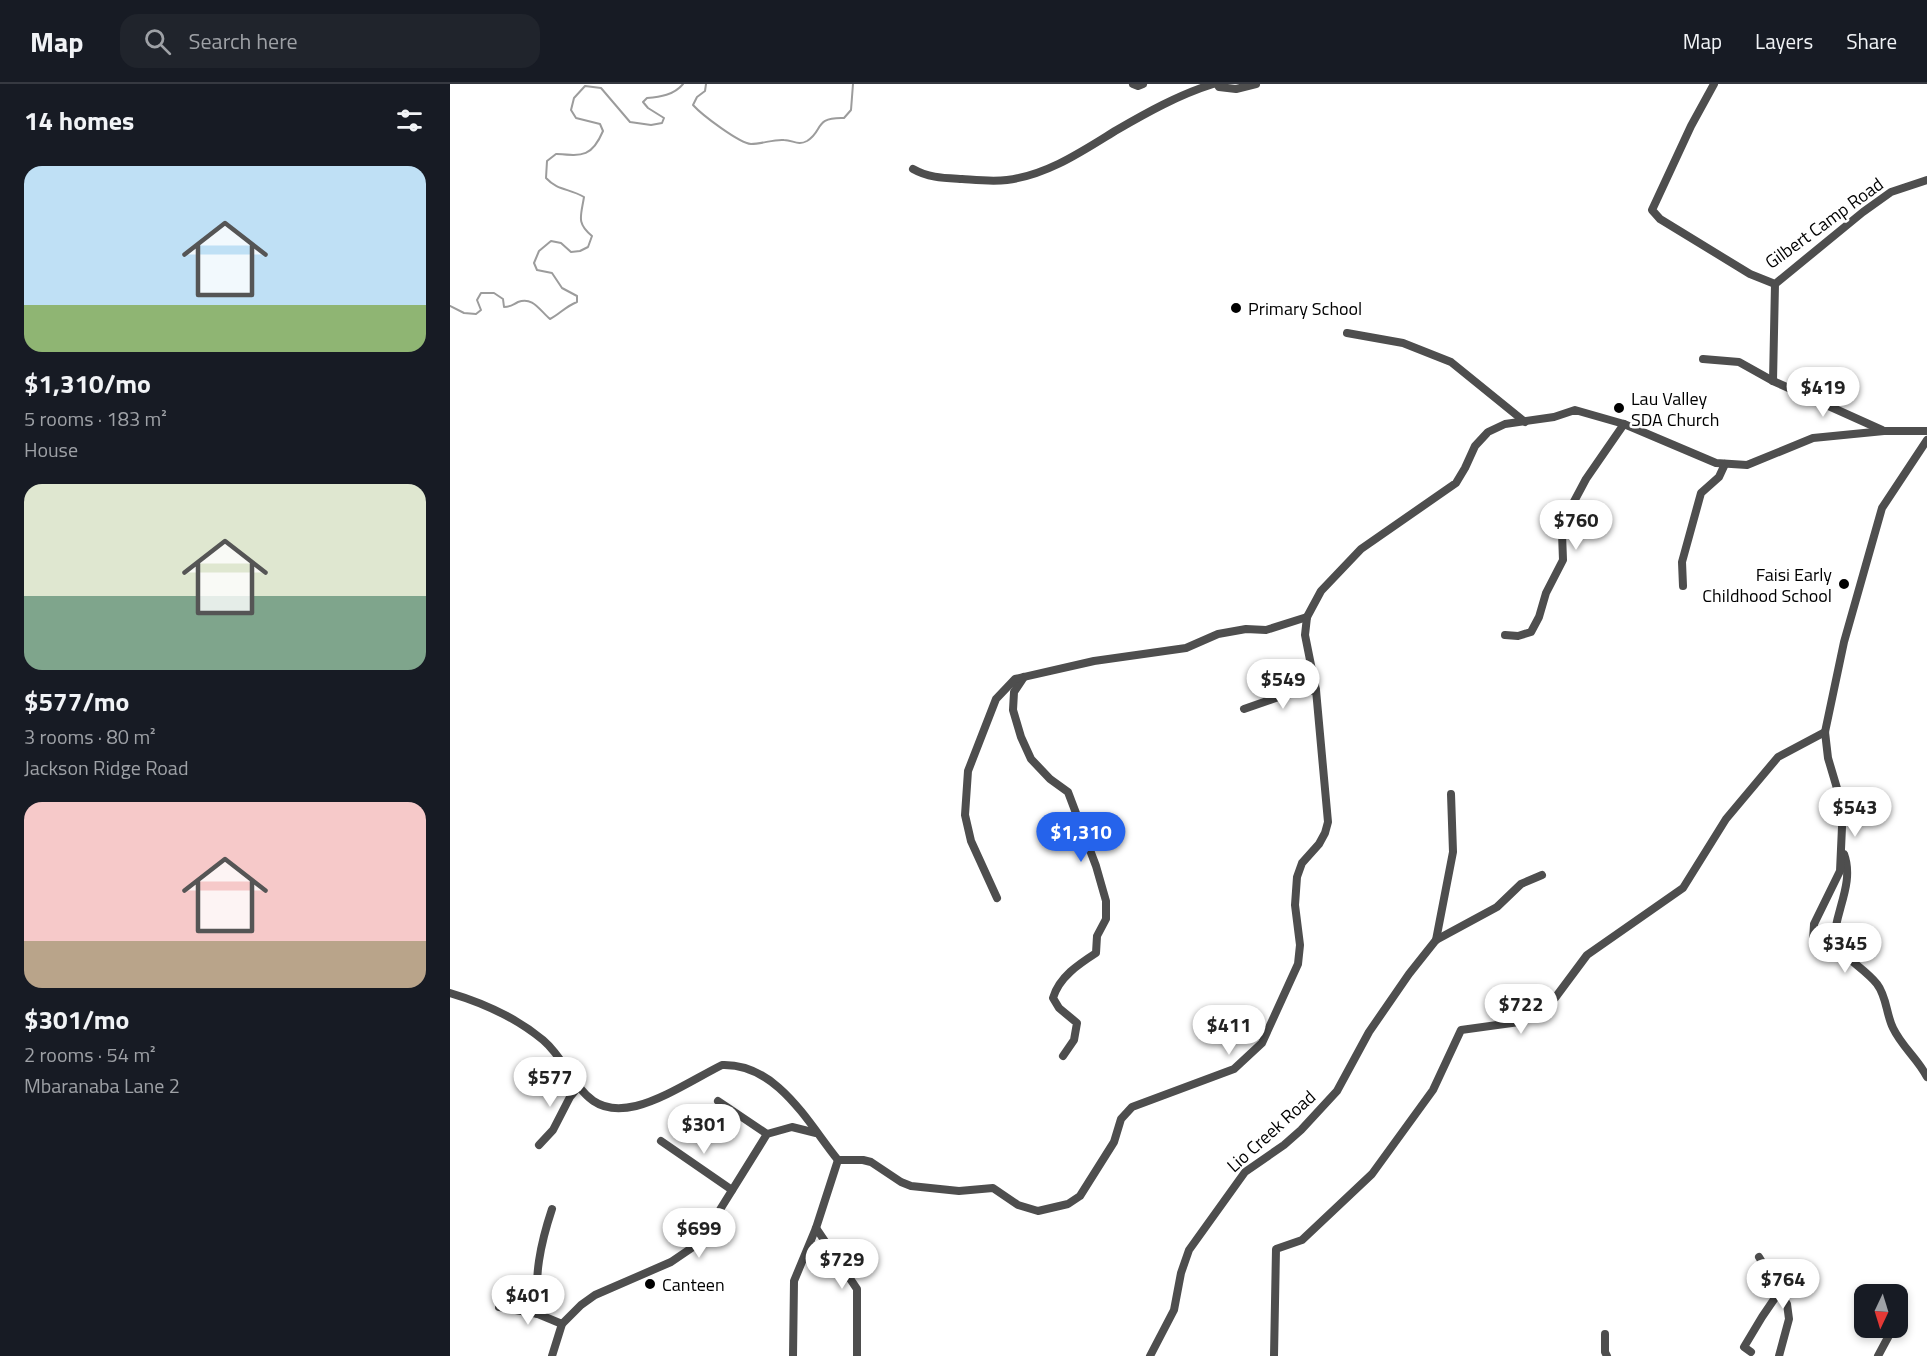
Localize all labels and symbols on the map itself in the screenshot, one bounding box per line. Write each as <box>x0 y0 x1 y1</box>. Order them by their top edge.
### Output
street label: Gilbert Camp Road <box>1759 171 1889 275</box>
place label: Primary School <box>1248 295 1362 322</box>
marker: Primary School <box>1229 301 1243 315</box>
pin: $419 <box>1787 367 1859 418</box>
place label: Lau Valley SDA Church <box>1631 385 1719 433</box>
marker: Lau Valley SDA Church <box>1612 401 1626 415</box>
pin: $760 <box>1540 500 1612 551</box>
place label: Faisi Early Childhood School <box>1702 561 1832 609</box>
marker: Faisi Early Childhood School <box>1837 577 1851 591</box>
pin: $549 <box>1247 659 1319 710</box>
pin: $543 <box>1819 787 1891 838</box>
pin: $1,310 <box>1032 812 1130 863</box>
pin: $345 <box>1809 923 1881 974</box>
pin: $722 <box>1485 984 1557 1035</box>
pin: $411 <box>1193 1005 1265 1056</box>
pin: $577 <box>514 1057 586 1108</box>
street label: Lio Creek Road <box>1221 1084 1321 1178</box>
pin: $301 <box>668 1104 740 1155</box>
pin: $699 <box>663 1208 735 1259</box>
pin: $729 <box>806 1239 878 1290</box>
pin: $764 <box>1747 1259 1819 1310</box>
place label: Canteen <box>662 1271 725 1298</box>
pin: $401 <box>492 1275 564 1326</box>
marker: Canteen <box>643 1277 657 1291</box>
north arrow <box>1854 1284 1908 1338</box>

